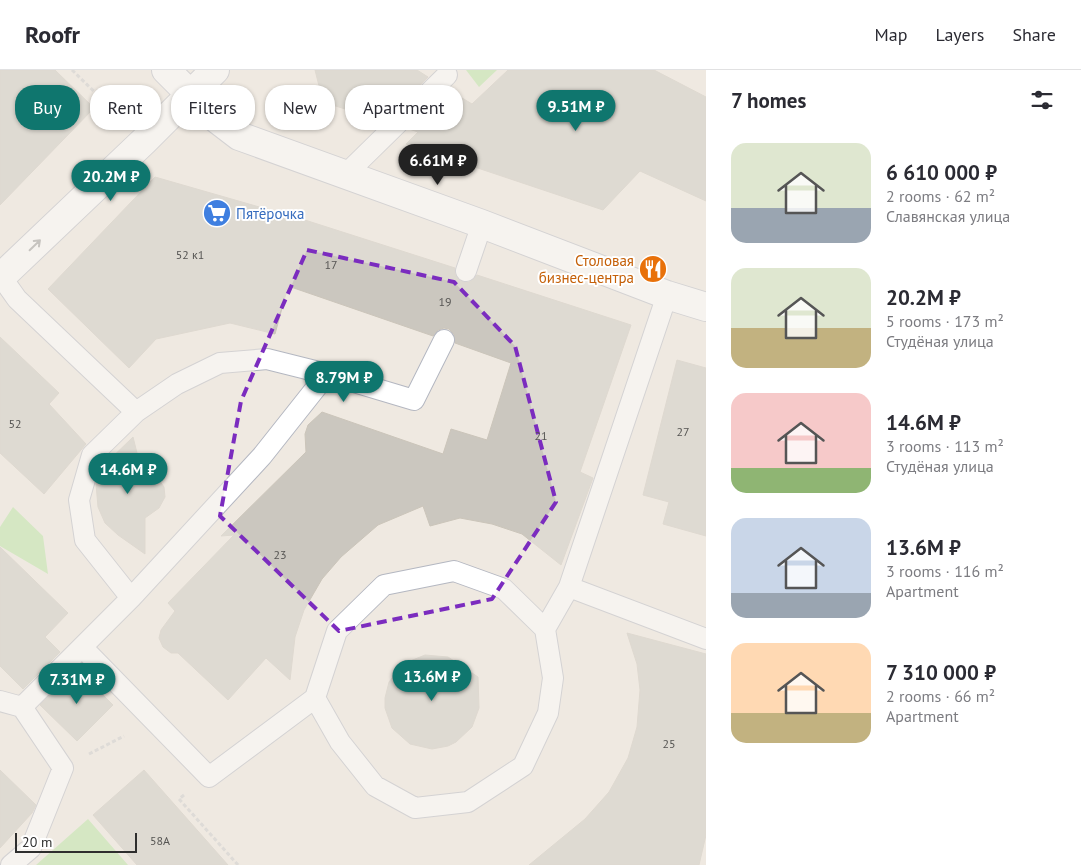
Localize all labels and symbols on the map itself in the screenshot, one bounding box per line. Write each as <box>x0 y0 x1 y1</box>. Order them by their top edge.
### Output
pin: 9.51M ₽ <box>530 90 622 132</box>
pin: 6.61M ₽ <box>392 144 484 186</box>
pin: 20.2M ₽ <box>65 160 157 202</box>
supermarket icon: Пятёрочка <box>202 198 232 228</box>
place label: Пятёрочка <box>236 204 304 223</box>
one-way arrow <box>29 239 42 251</box>
house number: 52 к1 <box>176 247 204 262</box>
place label: Столовая бизнес-центра <box>539 251 634 287</box>
restaurant icon: Столовая бизнес-центра <box>638 254 668 284</box>
house number: 17 <box>324 257 338 272</box>
house number: 19 <box>438 294 452 309</box>
pin: 8.79M ₽ <box>298 360 390 403</box>
house number: 52 <box>8 416 22 431</box>
house number: 27 <box>676 424 690 439</box>
house number: 21 <box>534 428 548 443</box>
pin: 14.6M ₽ <box>82 452 174 495</box>
house number: 23 <box>273 547 287 562</box>
pin: 13.6M ₽ <box>386 660 478 702</box>
pin: 7.31M ₽ <box>31 662 123 705</box>
house number: 25 <box>662 736 676 751</box>
scale bar <box>15 830 138 853</box>
house number: 58А <box>150 833 170 848</box>

